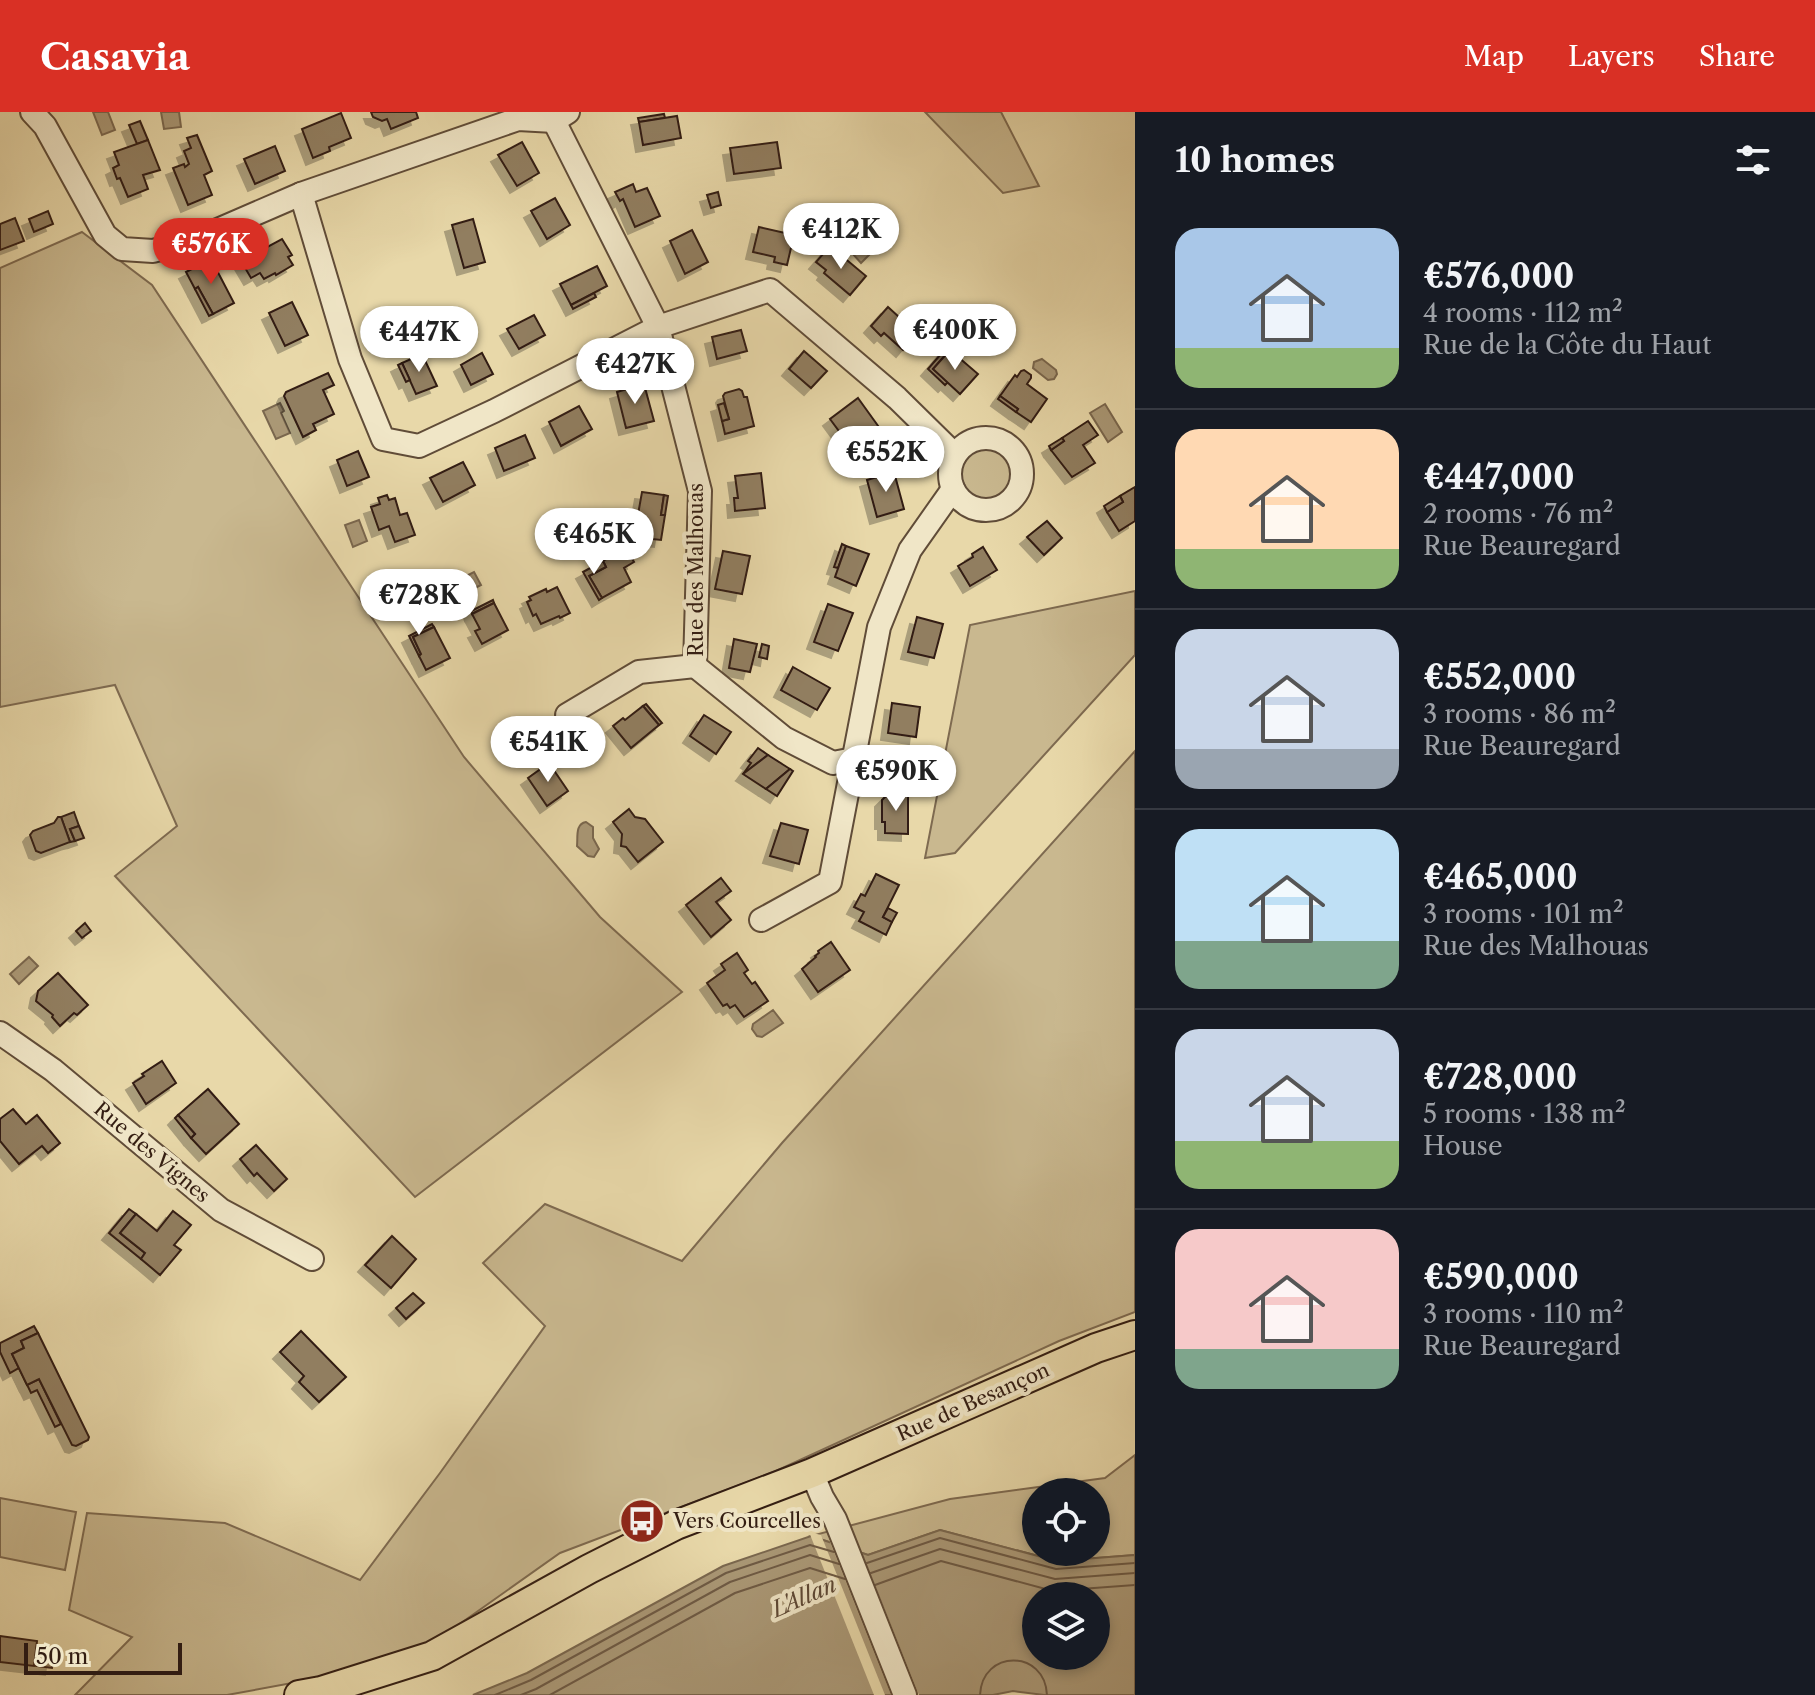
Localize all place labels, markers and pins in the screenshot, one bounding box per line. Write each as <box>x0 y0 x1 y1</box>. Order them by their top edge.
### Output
pin: €412K <box>785 203 897 271</box>
pin: €576K <box>155 218 267 286</box>
pin: €400K <box>899 304 1011 372</box>
pin: €447K <box>363 306 475 374</box>
pin: €427K <box>579 338 691 406</box>
pin: €552K <box>830 426 942 494</box>
pin: €465K <box>538 508 650 576</box>
pin: €728K <box>363 569 475 637</box>
pin: €541K <box>492 716 604 784</box>
pin: €590K <box>840 745 952 813</box>
bus stop icon: Vers Courcelles <box>618 1497 666 1545</box>
place label: Vers Courcelles <box>672 1509 821 1533</box>

